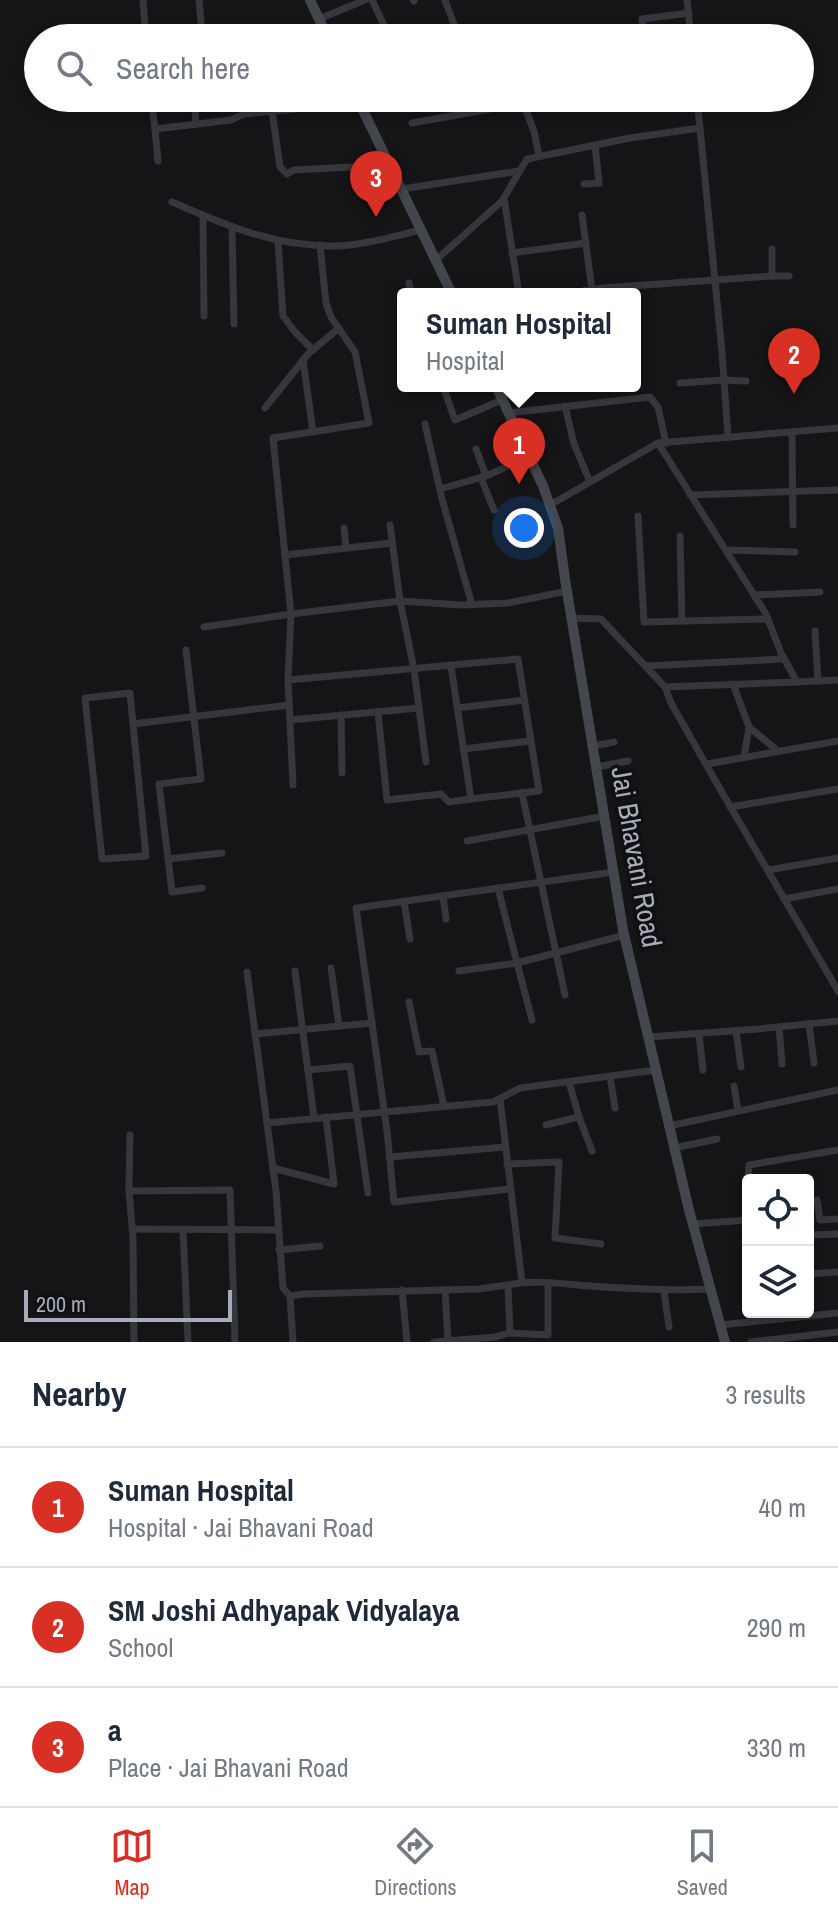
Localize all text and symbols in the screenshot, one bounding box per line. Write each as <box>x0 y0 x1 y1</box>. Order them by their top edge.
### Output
search box <box>24 24 814 112</box>
icon: search <box>52 46 96 90</box>
text: Search here <box>116 48 250 88</box>
pin: 3 <box>350 151 402 217</box>
popup <box>397 288 641 392</box>
text: Suman Hospital <box>426 303 612 343</box>
pin: 2 <box>768 328 820 394</box>
text: Hospital <box>426 343 504 378</box>
pin: 1 <box>493 418 545 484</box>
your location <box>504 508 544 548</box>
street label: Jai Bhavani Road <box>602 764 672 950</box>
map controls <box>742 1174 814 1318</box>
button: locate <box>742 1174 814 1246</box>
button: layers <box>742 1246 814 1318</box>
scale bar <box>24 1286 232 1322</box>
text: 200 m <box>36 1289 86 1319</box>
text: Nearby <box>32 1371 127 1417</box>
text: 3 results <box>725 1377 806 1412</box>
text: Suman Hospital <box>108 1470 294 1510</box>
text: 1 <box>52 1490 64 1525</box>
text: 40 m <box>759 1490 806 1525</box>
text: Hospital · Jai Bhavani Road <box>108 1510 374 1545</box>
text: SM Joshi Adhyapak Vidyalaya <box>108 1590 459 1630</box>
text: 2 <box>52 1610 64 1645</box>
text: 290 m <box>747 1610 806 1645</box>
text: School <box>108 1630 173 1665</box>
text: a <box>108 1710 122 1750</box>
text: 3 <box>52 1730 64 1765</box>
text: 330 m <box>747 1730 806 1765</box>
text: Place · Jai Bhavani Road <box>108 1750 349 1785</box>
tab: Map <box>110 1824 154 1902</box>
tab: Directions <box>374 1824 457 1902</box>
tab: Saved <box>677 1824 728 1902</box>

